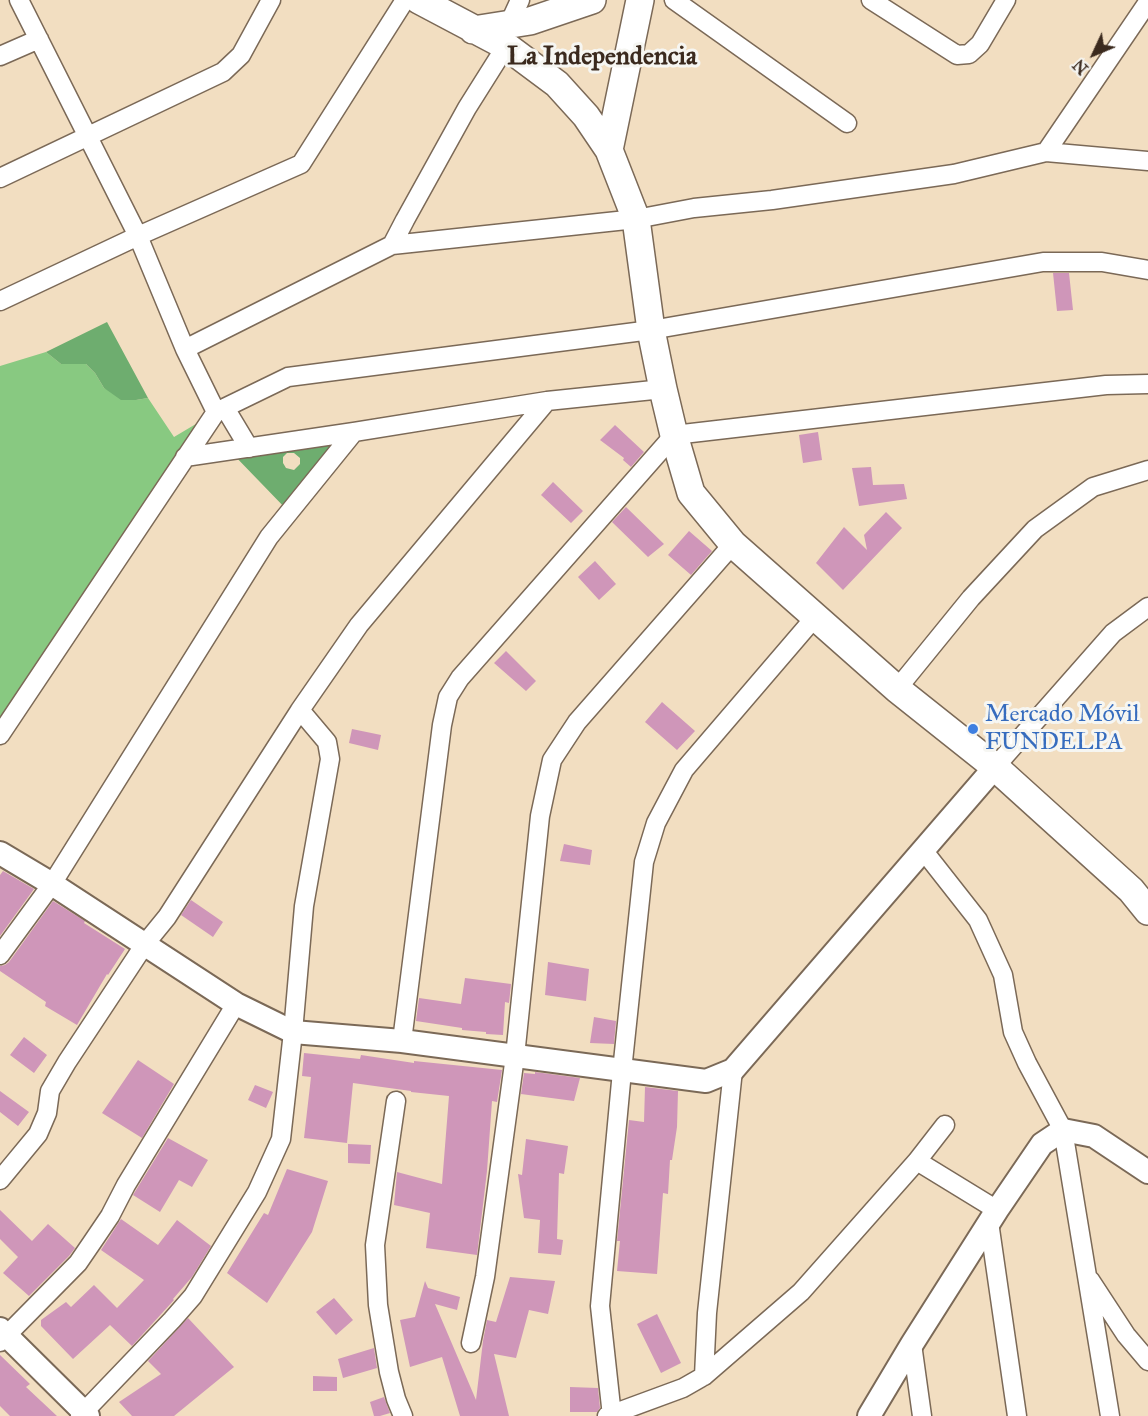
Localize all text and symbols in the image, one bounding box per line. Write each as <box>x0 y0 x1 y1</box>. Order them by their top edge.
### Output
north arrow <box>1064 24 1124 84</box>
district label: La Independencia <box>507 42 697 74</box>
text: N <box>1069 55 1092 78</box>
place label: Mercado Móvil FUNDELPA <box>985 701 1139 757</box>
marker: Mercado Móvil FUNDELPA <box>966 722 980 736</box>

